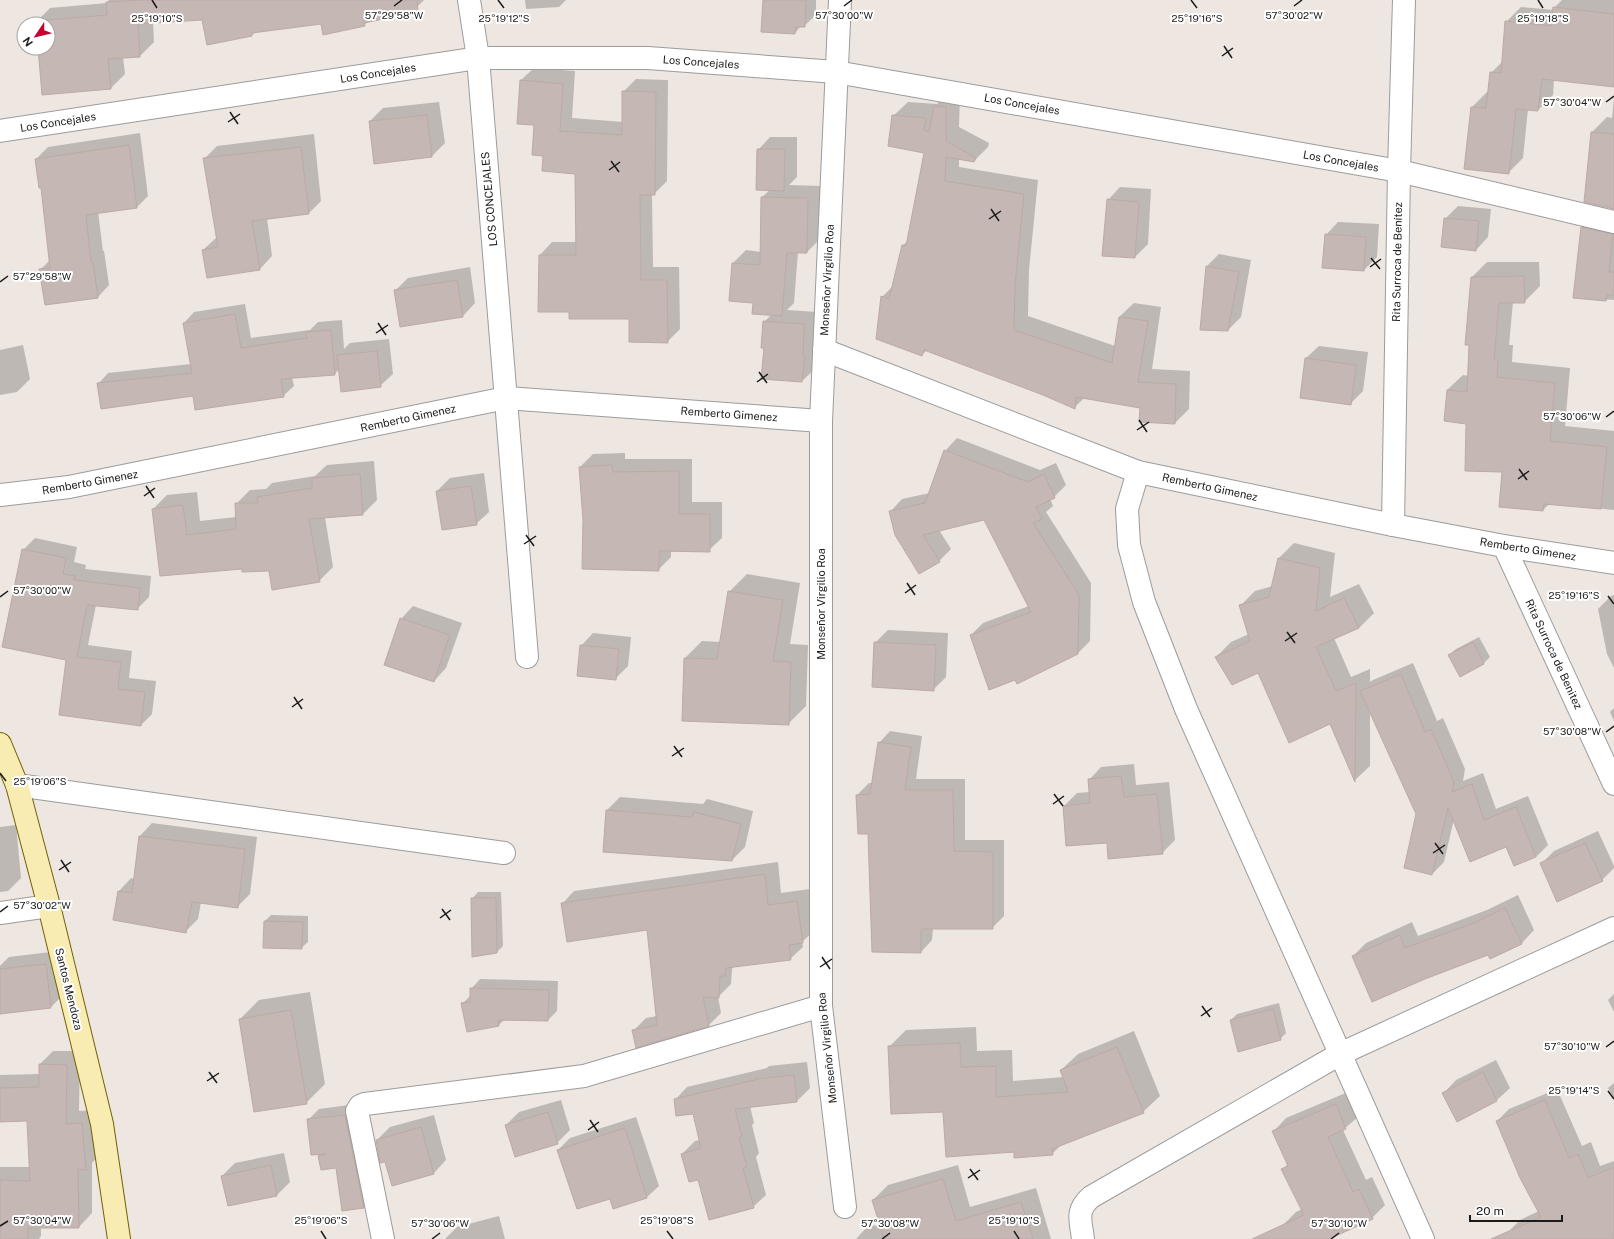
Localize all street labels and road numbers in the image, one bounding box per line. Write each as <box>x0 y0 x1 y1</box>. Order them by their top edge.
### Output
street label: Los Concejales <box>662 53 740 71</box>
street label: Los Concejales <box>339 61 417 85</box>
street label: Los Concejales <box>983 91 1061 117</box>
street label: Los Concejales <box>19 110 97 134</box>
street label: Los Concejales <box>1302 148 1380 174</box>
street label: LOS CONCEJALES <box>479 151 499 247</box>
street label: Rita Surroca de Benítez <box>1390 202 1404 322</box>
street label: Monseñor Virgilio Roa <box>818 224 836 336</box>
street label: Remberto Gimenez <box>359 402 457 434</box>
street label: Remberto Gimenez <box>680 405 778 423</box>
street label: Remberto Gimenez <box>41 468 139 496</box>
street label: Remberto Gimenez <box>1161 471 1259 503</box>
street label: Remberto Gimenez <box>1479 535 1577 563</box>
street label: Monseñor Virgilio Roa <box>815 548 827 660</box>
street label: Rita Surroca de Benitez <box>1523 597 1585 711</box>
street label: Santos Mendoza <box>53 947 85 1031</box>
street label: Monseñor Virgilio Roa <box>815 992 839 1104</box>

